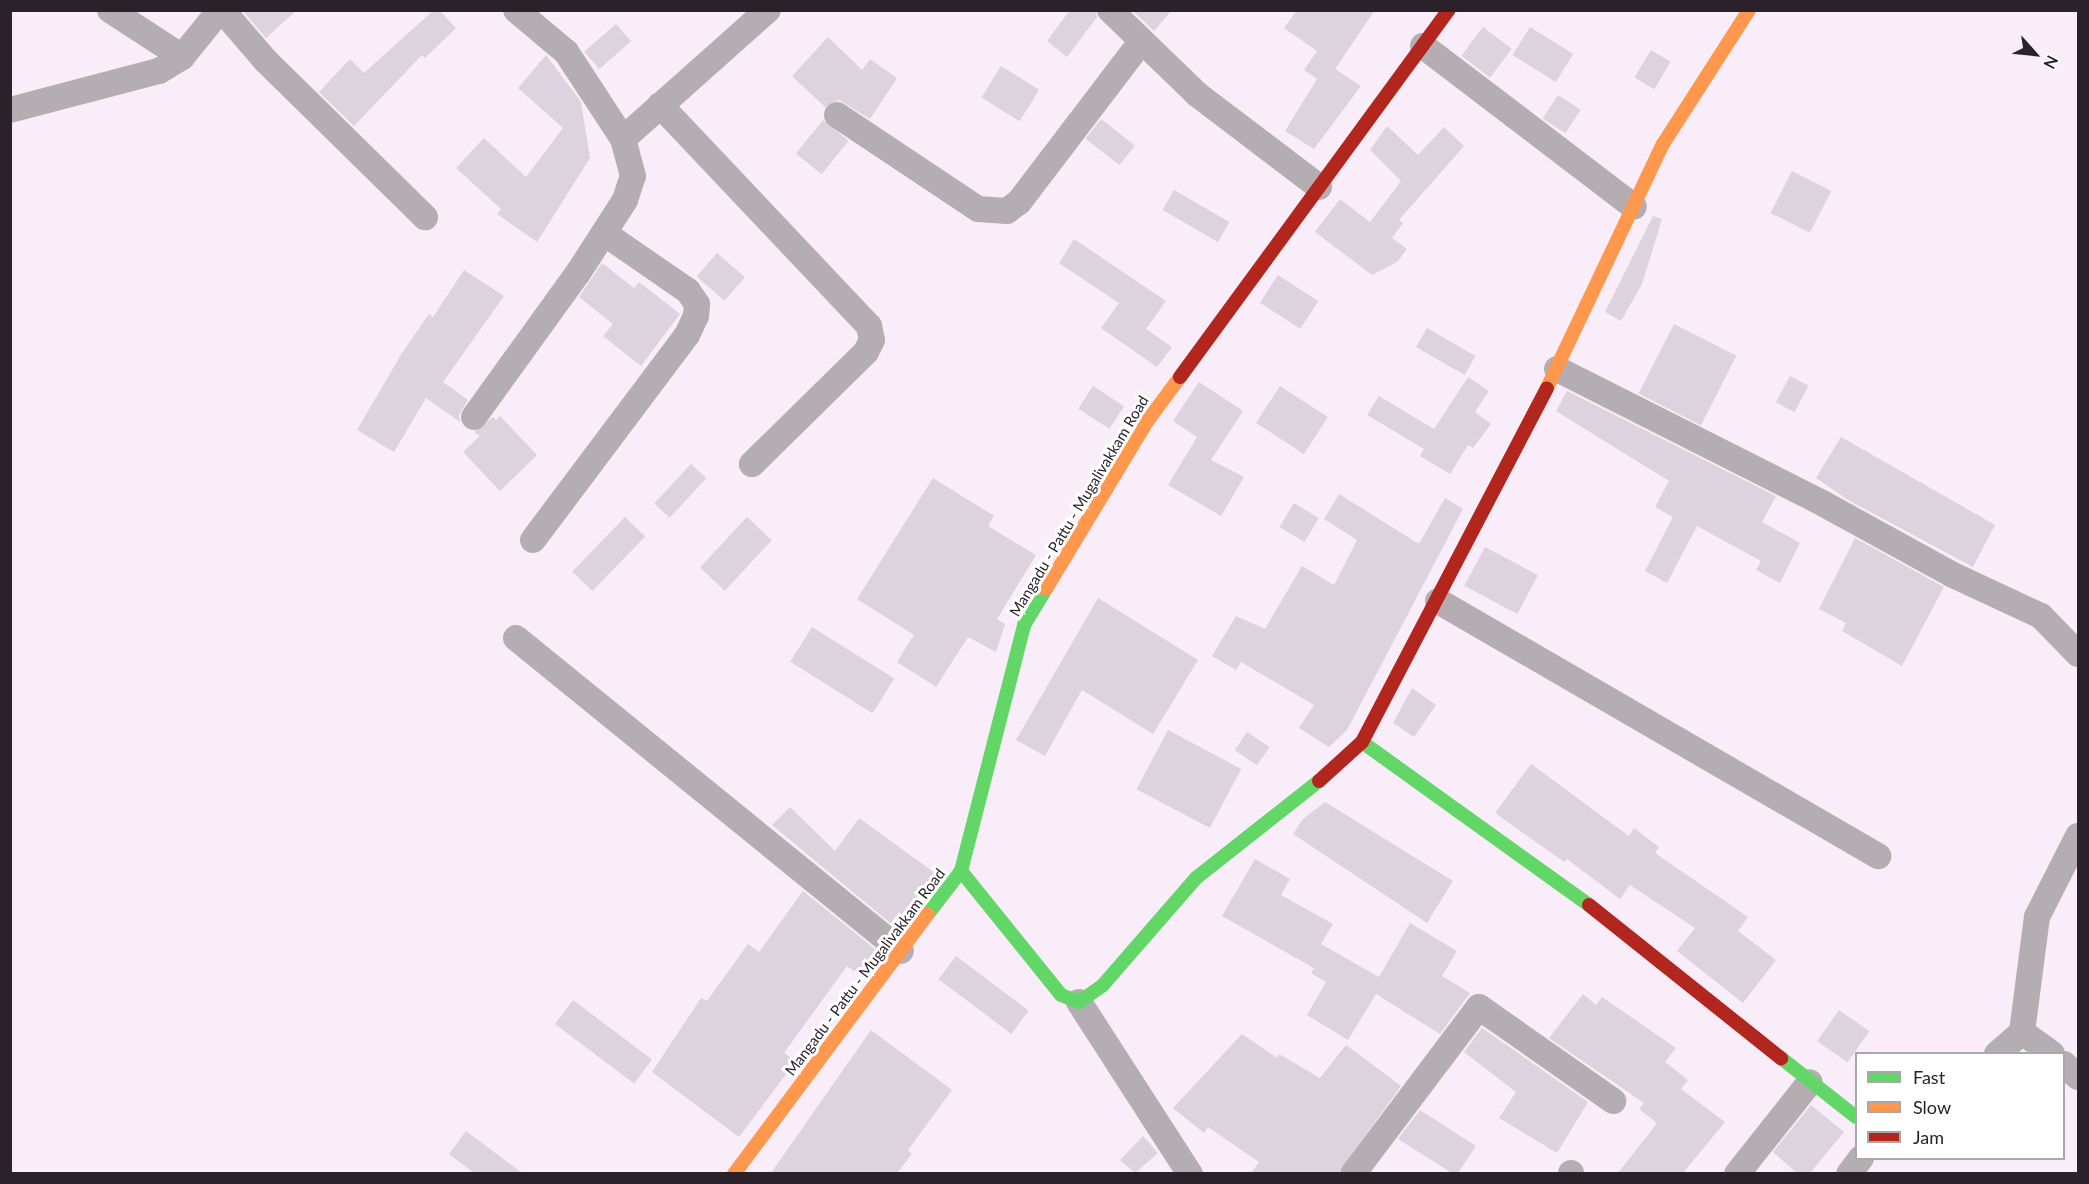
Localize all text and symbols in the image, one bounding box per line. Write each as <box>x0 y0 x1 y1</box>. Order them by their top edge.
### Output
north arrow <box>2005 24 2065 84</box>
text: N <box>2040 53 2063 72</box>
street label: Mangadu - Pattu - Mugalivakkam Road <box>1006 392 1152 620</box>
street label: Mangadu - Pattu - Mugalivakkam Road <box>781 865 949 1079</box>
legend <box>1855 1052 2065 1160</box>
text: Fast <box>1913 1066 1945 1088</box>
text: Slow <box>1913 1096 1951 1118</box>
text: Jam <box>1913 1126 1944 1148</box>

